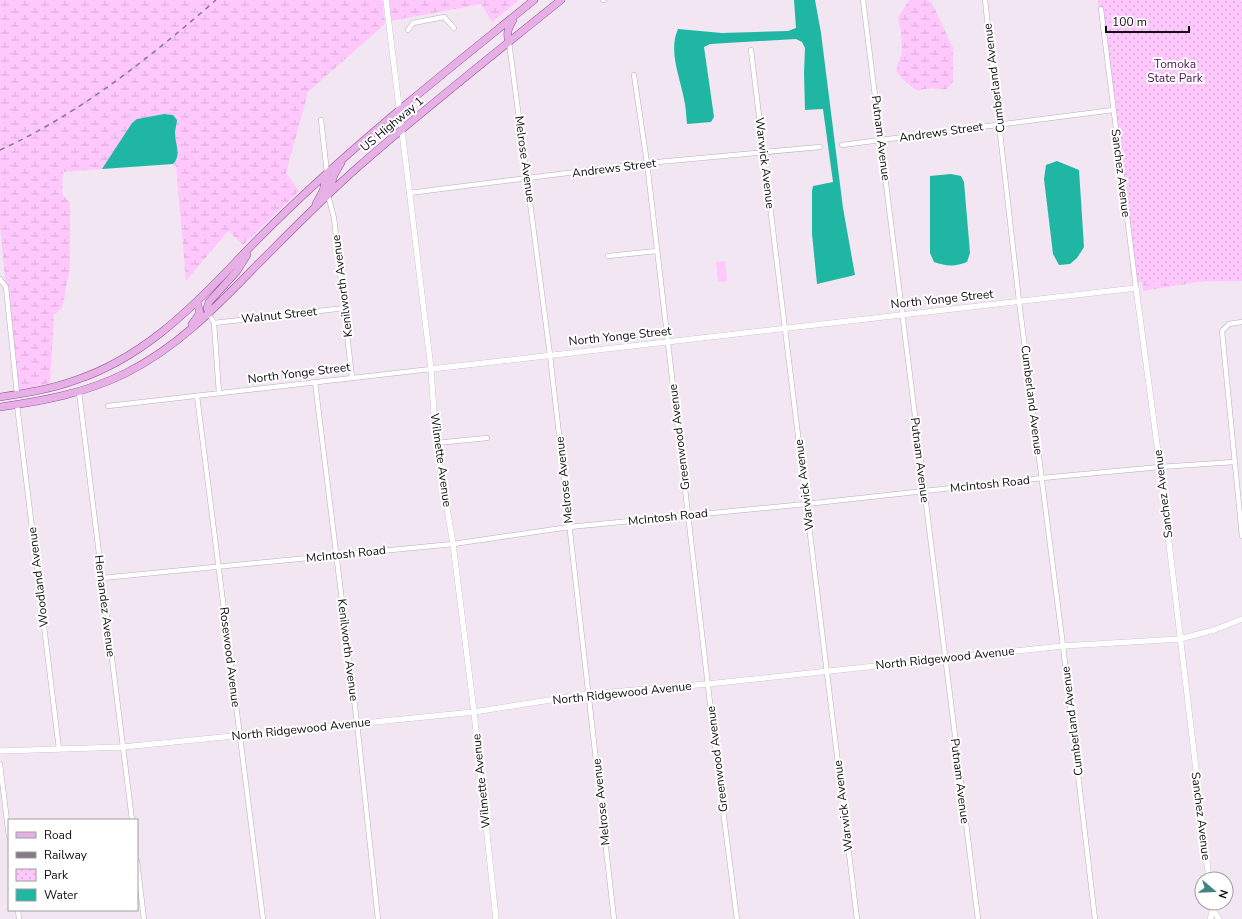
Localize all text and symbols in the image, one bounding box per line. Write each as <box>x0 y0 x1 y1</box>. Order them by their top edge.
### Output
scale bar <box>1106 8 1189 34</box>
text: 100 m <box>1112 14 1147 30</box>
street label: Cumberland Avenue <box>979 22 1009 134</box>
park label: Tomoka State Park <box>1147 56 1204 86</box>
street label: US Highway 1 <box>357 93 427 155</box>
street label: Putnam Avenue <box>868 94 894 182</box>
street label: Melrose Avenue <box>511 115 539 203</box>
street label: Warwick Avenue <box>751 116 779 210</box>
street label: Andrews Street <box>898 118 985 146</box>
street label: Sanchez Avenue <box>1108 128 1134 218</box>
street label: Andrews Street <box>571 155 658 181</box>
street label: Kenilworth Avenue <box>328 234 356 338</box>
street label: North Yonge Street <box>890 286 995 312</box>
street label: Walnut Street <box>240 303 318 327</box>
street label: North Yonge Street <box>568 323 673 349</box>
street label: Cumberland Avenue <box>1017 344 1047 456</box>
street label: North Yonge Street <box>247 359 352 387</box>
street label: Greenwood Avenue <box>665 383 693 491</box>
street label: Wilmette Avenue <box>426 412 456 508</box>
street label: Putnam Avenue <box>907 416 933 504</box>
street label: Melrose Avenue <box>551 436 577 524</box>
street label: Warwick Avenue <box>790 438 818 532</box>
street label: Sanchez Avenue <box>1150 449 1176 539</box>
street label: McIntosh Road <box>949 472 1031 496</box>
street label: McIntosh Road <box>627 505 709 529</box>
street label: Woodland Avenue <box>24 526 52 628</box>
street label: McIntosh Road <box>305 542 387 566</box>
street label: Hernandez Avenue <box>91 554 119 658</box>
street label: Kenilworth Avenue <box>334 598 362 702</box>
street label: Rosewood Avenue <box>216 606 244 708</box>
street label: North Ridgewood Avenue <box>875 643 1015 673</box>
street label: Cumberland Avenue <box>1057 665 1087 777</box>
street label: North Ridgewood Avenue <box>552 678 692 708</box>
street label: Greenwood Avenue <box>703 705 731 813</box>
street label: North Ridgewood Avenue <box>231 714 371 744</box>
street label: Wilmette Avenue <box>468 733 494 829</box>
street label: Putnam Avenue <box>947 737 973 825</box>
street label: Melrose Avenue <box>588 758 614 846</box>
street label: Warwick Avenue <box>829 759 857 853</box>
street label: Sanchez Avenue <box>1188 771 1214 861</box>
legend <box>8 819 138 911</box>
text: Road <box>44 827 72 843</box>
text: Railway <box>44 847 88 863</box>
text: Park <box>44 867 69 883</box>
north arrow <box>1194 871 1234 911</box>
text: Water <box>44 887 78 903</box>
text: N <box>1215 888 1231 900</box>

